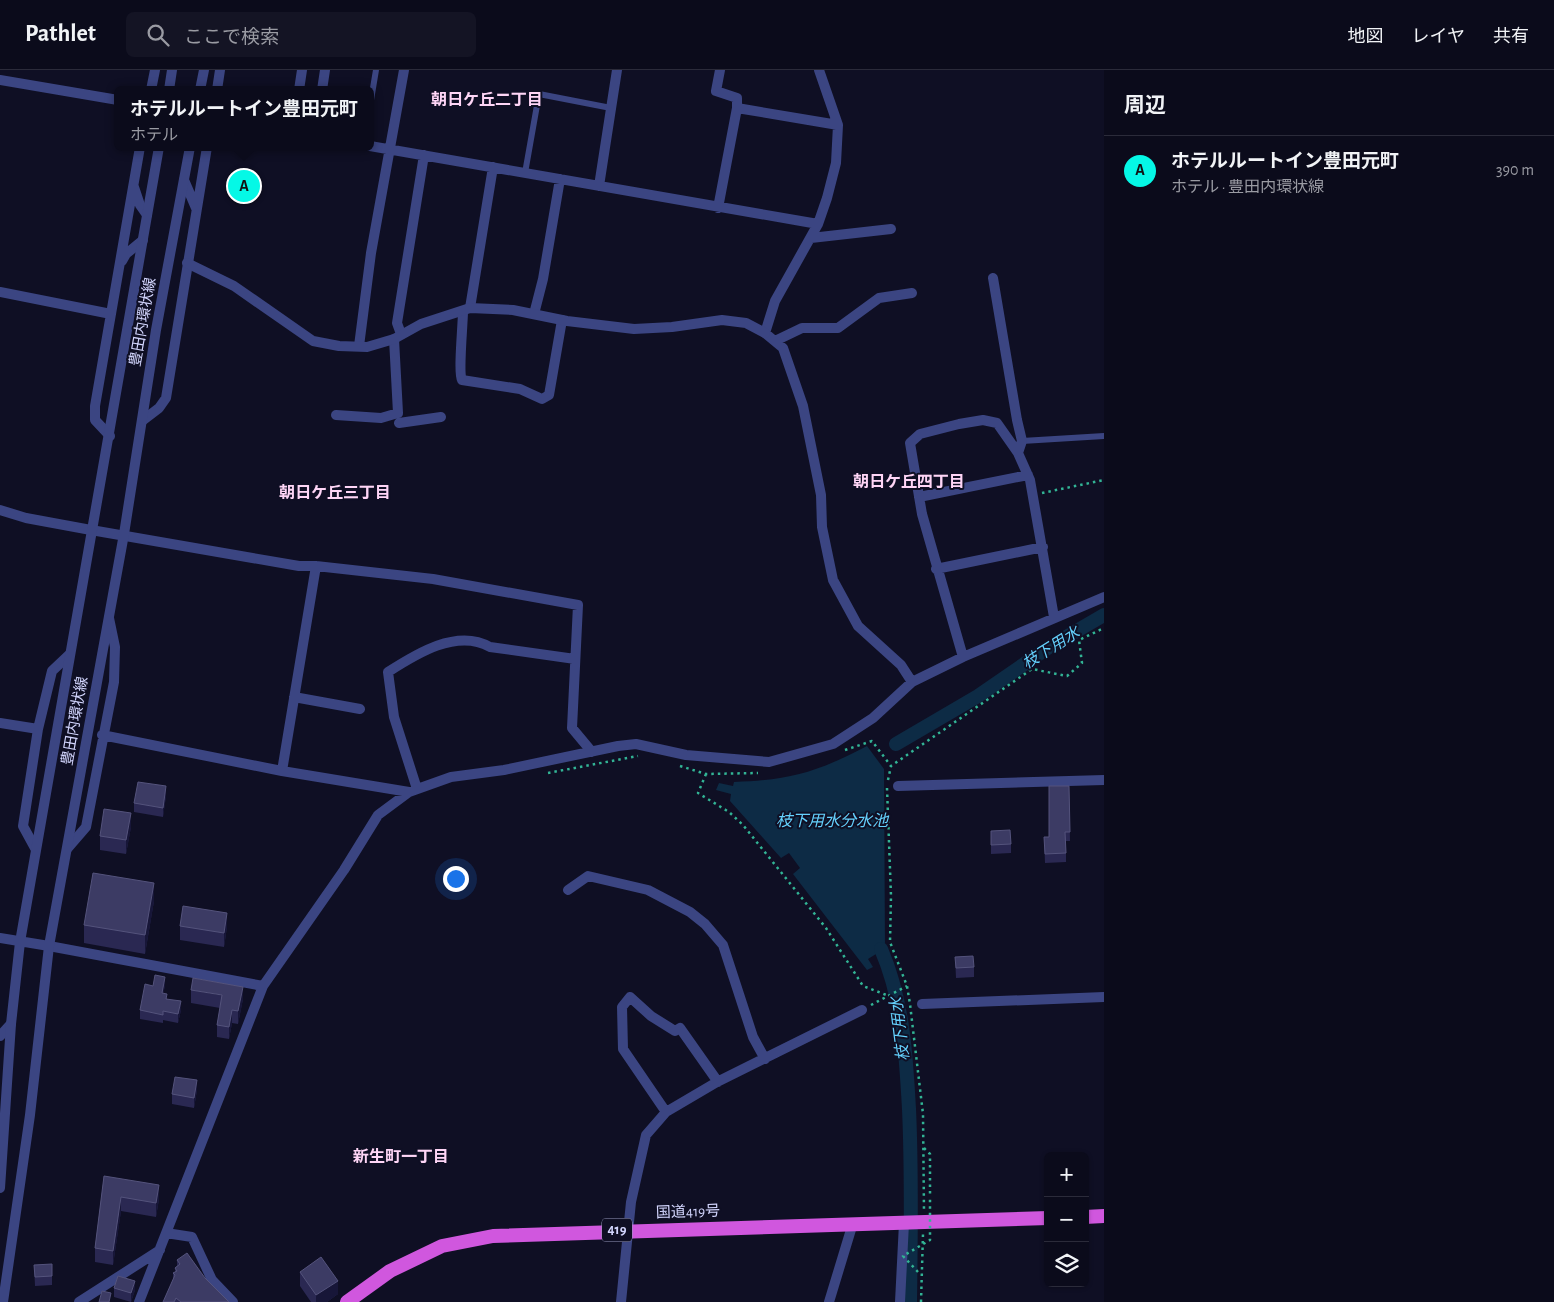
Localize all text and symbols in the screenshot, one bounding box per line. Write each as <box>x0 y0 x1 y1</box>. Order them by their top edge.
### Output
search box <box>126 12 476 57</box>
icon: search <box>144 21 172 49</box>
text: Pathlet <box>25 22 96 46</box>
text: ここで検索 <box>184 28 279 47</box>
text: 地図 <box>1348 28 1384 46</box>
text: レイヤ <box>1412 28 1465 46</box>
text: 共有 <box>1493 28 1529 46</box>
popup <box>114 86 374 151</box>
district label: 朝日ケ丘二丁目 <box>431 91 543 108</box>
text: 周辺 <box>1124 95 1166 116</box>
text: ホテルルートイン豊田元町 <box>130 100 358 119</box>
text: ホテル <box>130 127 178 143</box>
text: ホテルルートイン豊田元町 <box>1171 152 1399 171</box>
text: A <box>1135 162 1145 178</box>
text: 390 m <box>1496 162 1534 178</box>
pin: A <box>228 167 260 205</box>
text: ホテル · 豊田内環状線 <box>1171 179 1324 195</box>
street label: 豊田内環状線 <box>126 276 158 368</box>
district label: 朝日ケ丘四丁目 <box>853 473 965 490</box>
district label: 朝日ケ丘三丁目 <box>279 484 391 501</box>
water label: 枝下用水 <box>1019 622 1084 672</box>
street label: 豊田内環状線 <box>58 675 90 767</box>
water label: 枝下用水分水池 <box>776 812 890 829</box>
your location <box>443 866 469 892</box>
water label: 枝下用水 <box>887 994 912 1062</box>
district label: 新生町一丁目 <box>353 1148 449 1165</box>
map controls <box>1044 1152 1089 1287</box>
button: + <box>1044 1152 1089 1197</box>
button: − <box>1044 1197 1089 1242</box>
street label: 国道419号 <box>656 1202 720 1221</box>
road number: 419 <box>602 1218 632 1242</box>
button: layers <box>1044 1242 1089 1287</box>

